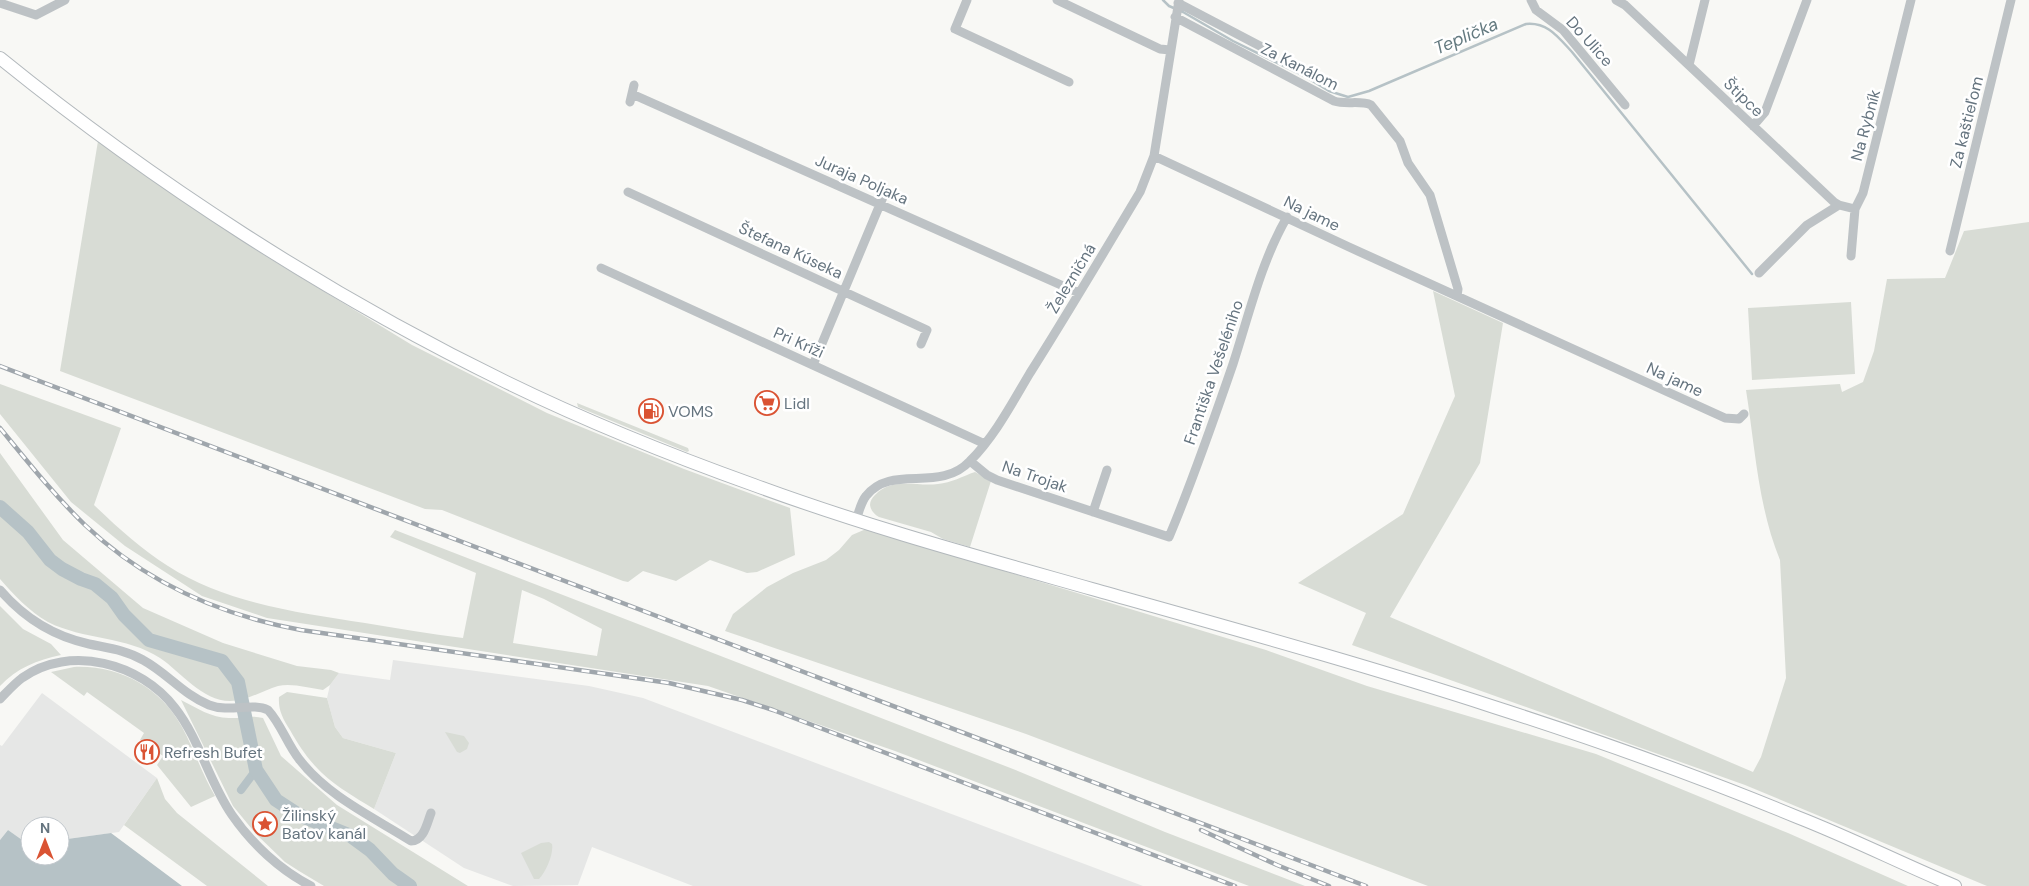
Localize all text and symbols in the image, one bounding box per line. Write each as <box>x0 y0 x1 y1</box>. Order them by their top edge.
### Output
water label: Teplička <box>1430 12 1502 60</box>
street label: Do Ulice <box>1561 12 1618 71</box>
street label: Za Kanálom <box>1257 38 1342 95</box>
street label: Štipce <box>1719 73 1768 121</box>
street label: Za kaštieľom <box>1945 74 1988 170</box>
street label: Na Rybník <box>1846 87 1885 163</box>
street label: Juraja Poljaka <box>812 150 912 209</box>
street label: Na jame <box>1280 191 1343 236</box>
street label: Štefana Kúseka <box>735 217 846 284</box>
street label: Železničná <box>1042 240 1100 317</box>
street label: Františka Vešeléniho <box>1179 297 1248 447</box>
street label: Pri Kríži <box>770 322 827 363</box>
street label: Na jame <box>1643 357 1706 402</box>
supermarket icon: Lidl <box>754 390 780 416</box>
place label: Lidl <box>784 393 810 414</box>
fuel station icon: VOMS <box>638 398 664 424</box>
place label: VOMS <box>668 401 713 422</box>
street label: Na Trojak <box>999 456 1070 497</box>
restaurant icon: Refresh Bufet <box>134 739 160 765</box>
place label: Refresh Bufet <box>164 742 263 763</box>
place label: Žilinský Baťov kanál <box>282 805 366 844</box>
place icon: Žilinský Baťov kanál <box>252 811 278 837</box>
north arrow <box>20 816 70 866</box>
text: N <box>40 819 50 837</box>

